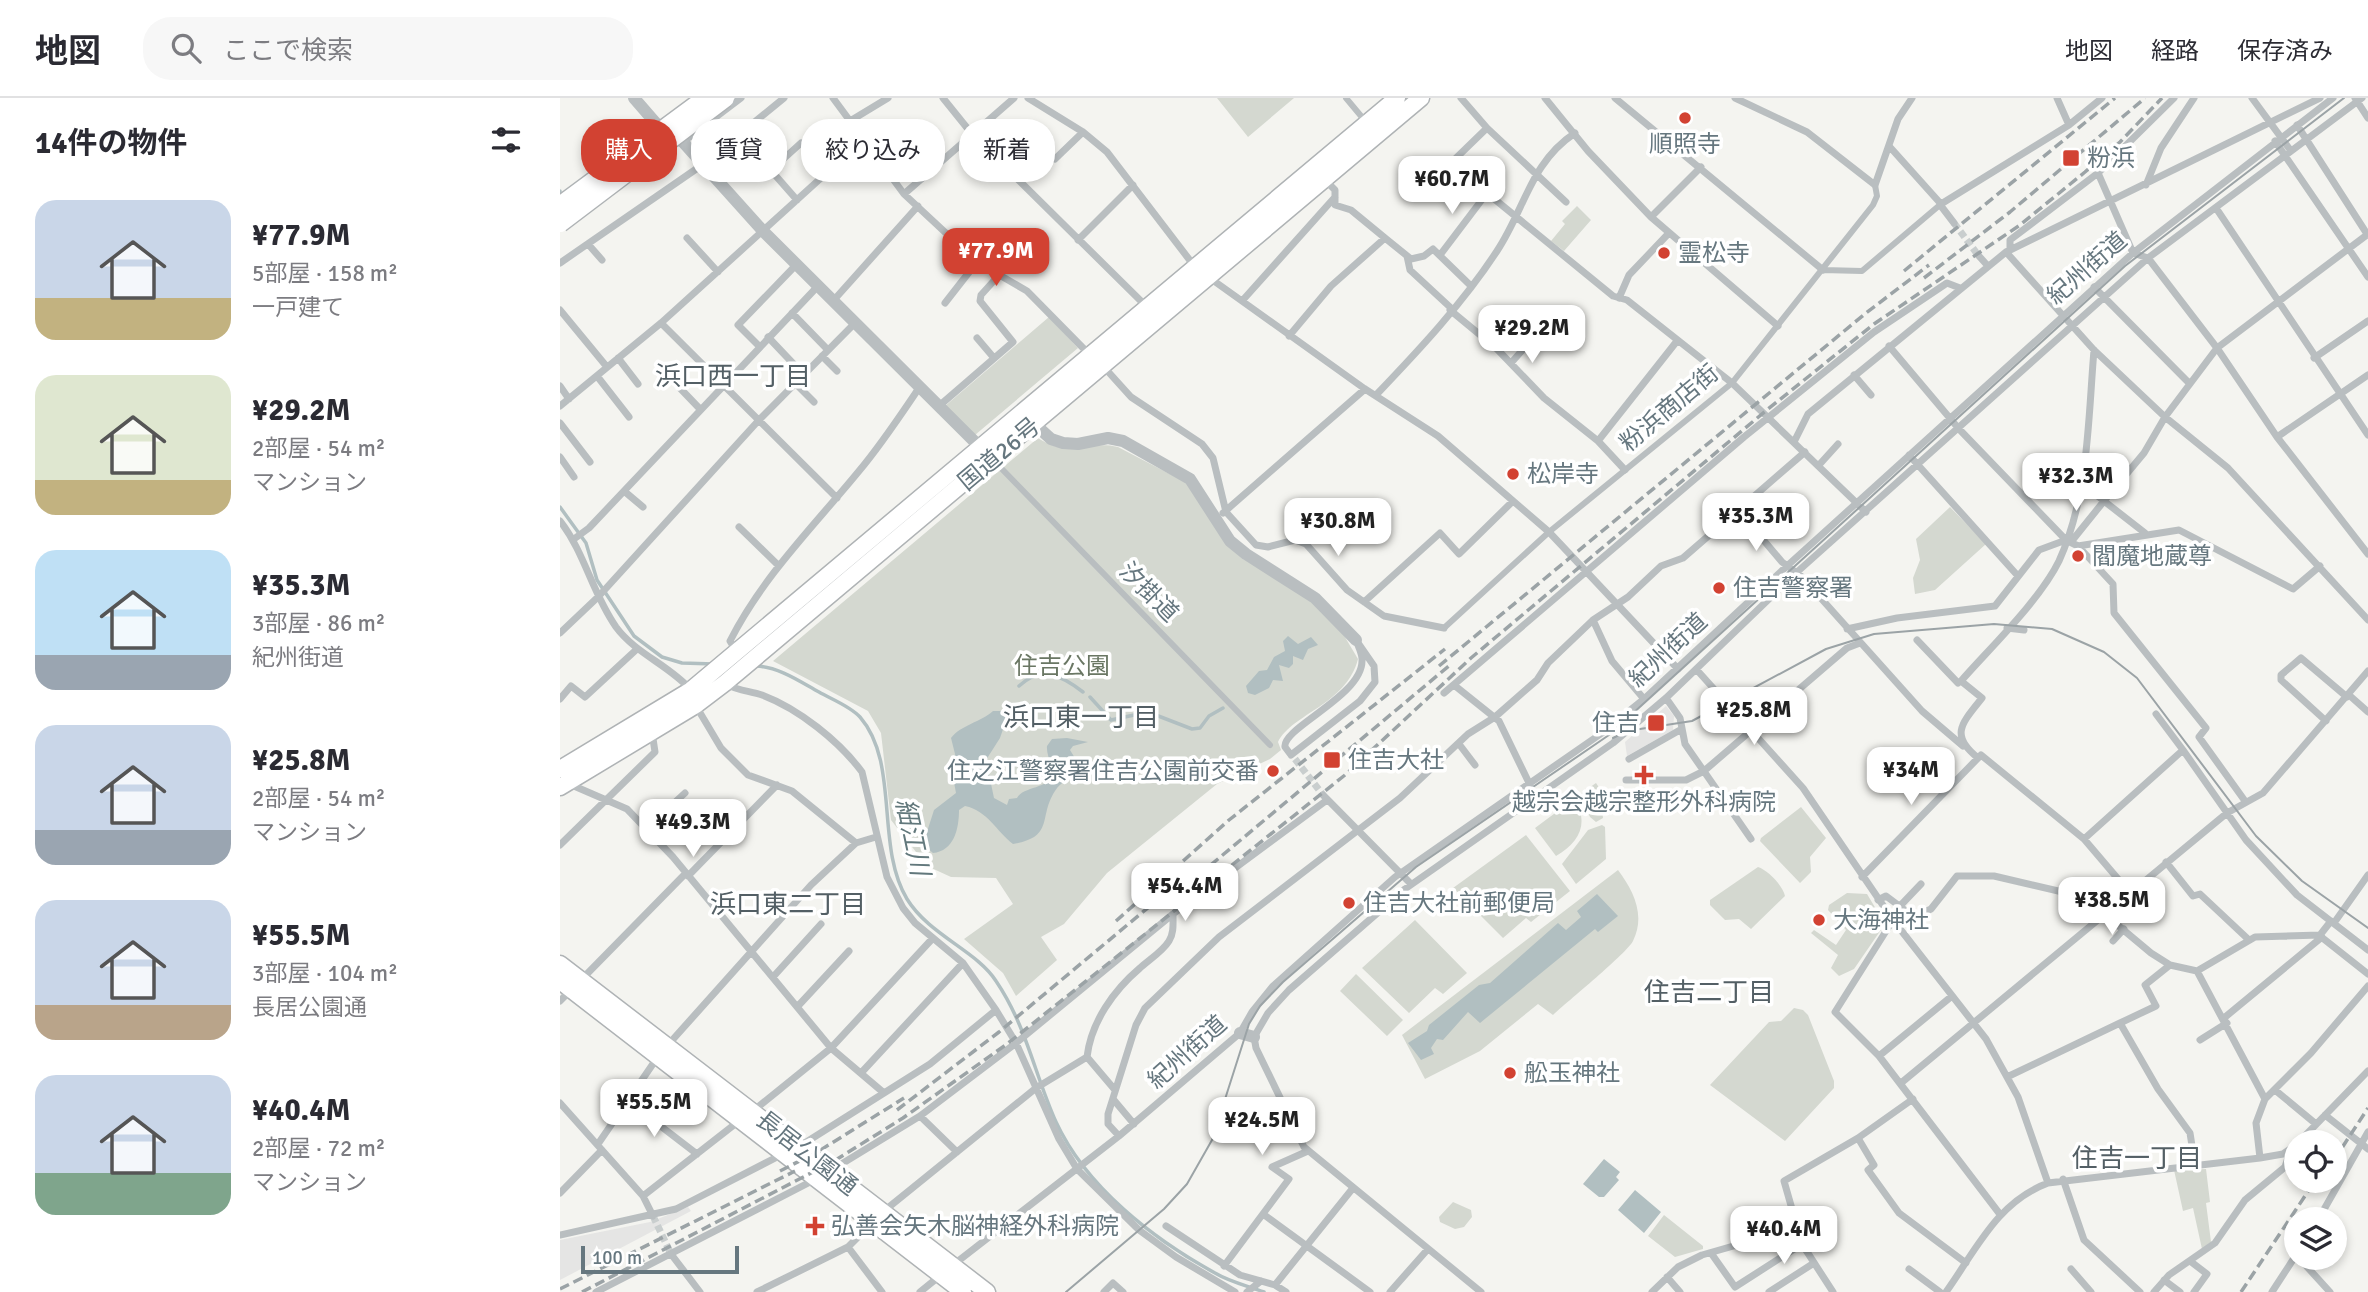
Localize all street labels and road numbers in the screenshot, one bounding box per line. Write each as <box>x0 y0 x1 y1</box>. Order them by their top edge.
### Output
street label: 紀州街道 <box>2041 225 2133 311</box>
street label: 粉浜商店街 <box>1613 358 1725 458</box>
street label: 国道26号 <box>952 411 1046 497</box>
street label: 汐掛道 <box>1113 556 1185 628</box>
street label: 紀州街道 <box>1623 606 1713 694</box>
street label: 紀州街道 <box>1141 1009 1233 1095</box>
street label: 長居公園通 <box>750 1104 864 1202</box>

